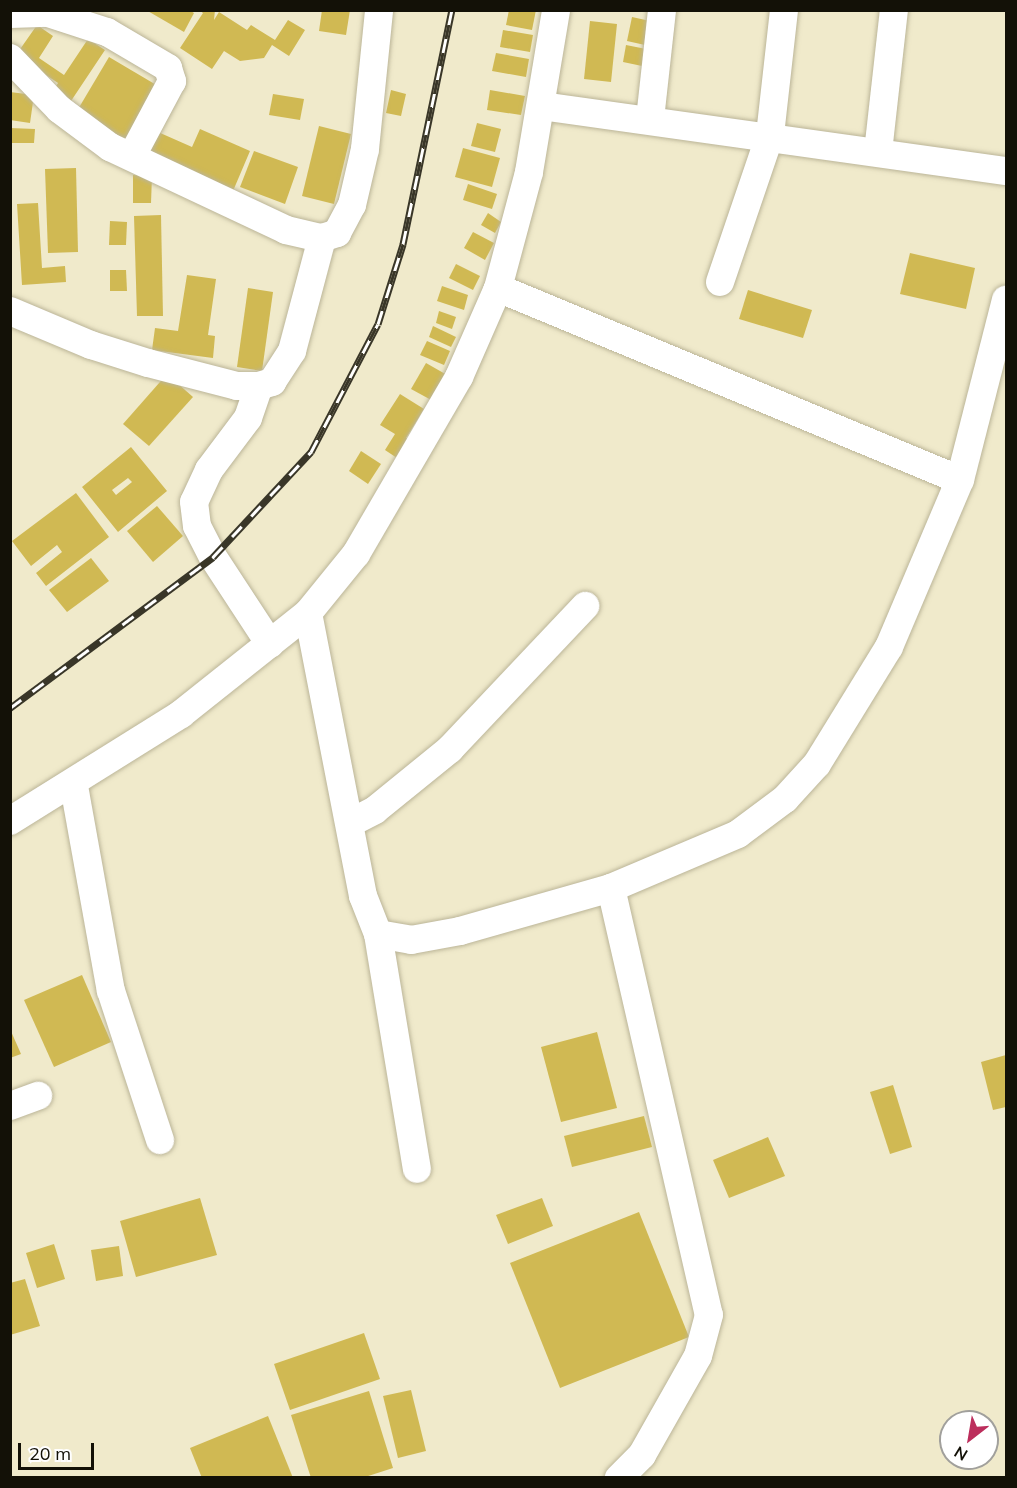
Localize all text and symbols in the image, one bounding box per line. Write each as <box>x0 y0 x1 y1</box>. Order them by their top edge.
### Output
north arrow <box>939 1410 999 1470</box>
scale bar <box>21 1431 98 1469</box>
text: 20 m <box>29 1442 71 1465</box>
text: N <box>950 1442 971 1465</box>

